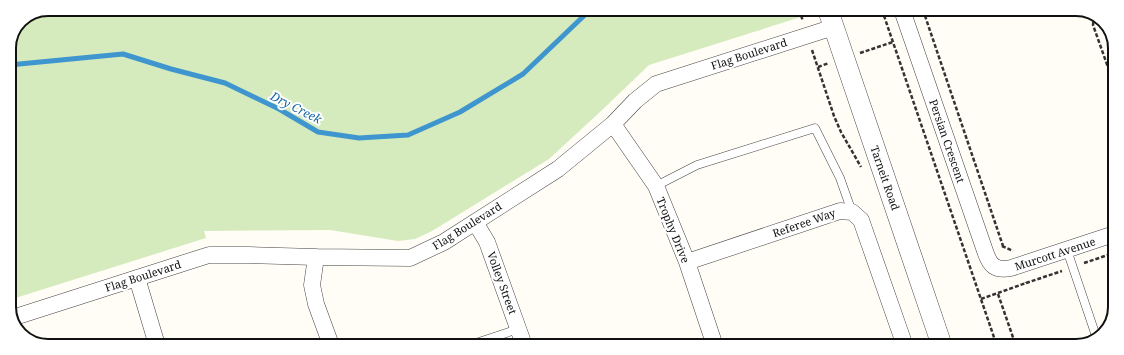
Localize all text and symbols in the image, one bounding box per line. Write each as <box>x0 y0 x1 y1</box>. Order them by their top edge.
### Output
street label: Flag Boulevard <box>709 34 789 73</box>
water label: Dry Creek <box>267 87 326 128</box>
street label: Persian Crescent <box>926 97 969 185</box>
street label: Tarneit Road <box>867 143 904 212</box>
street label: Trophy Drive <box>653 195 694 265</box>
street label: Flag Boulevard <box>429 198 504 253</box>
street label: Referee Way <box>770 204 838 240</box>
street label: Murcott Avenue <box>1013 233 1097 274</box>
street label: Volley Street <box>484 249 521 316</box>
street label: Flag Boulevard <box>103 256 183 295</box>

